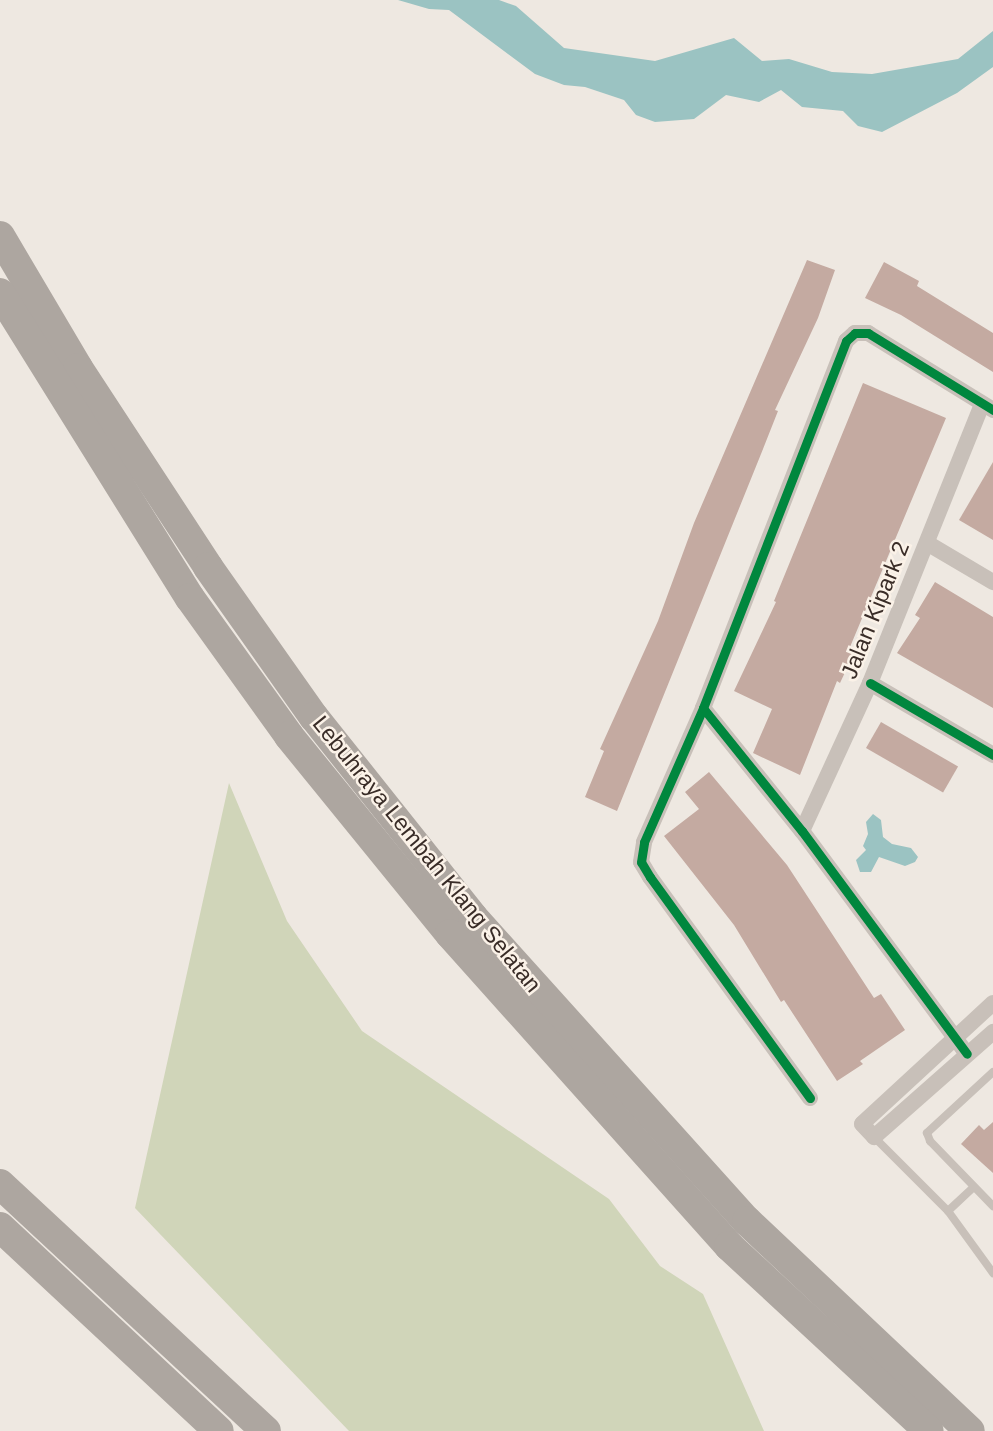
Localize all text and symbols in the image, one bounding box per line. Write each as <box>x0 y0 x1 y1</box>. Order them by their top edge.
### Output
street label: Jalan Kipark 2 <box>835 537 915 683</box>
street label: Lebuhraya Lembah Klang Selatan <box>307 710 547 998</box>

